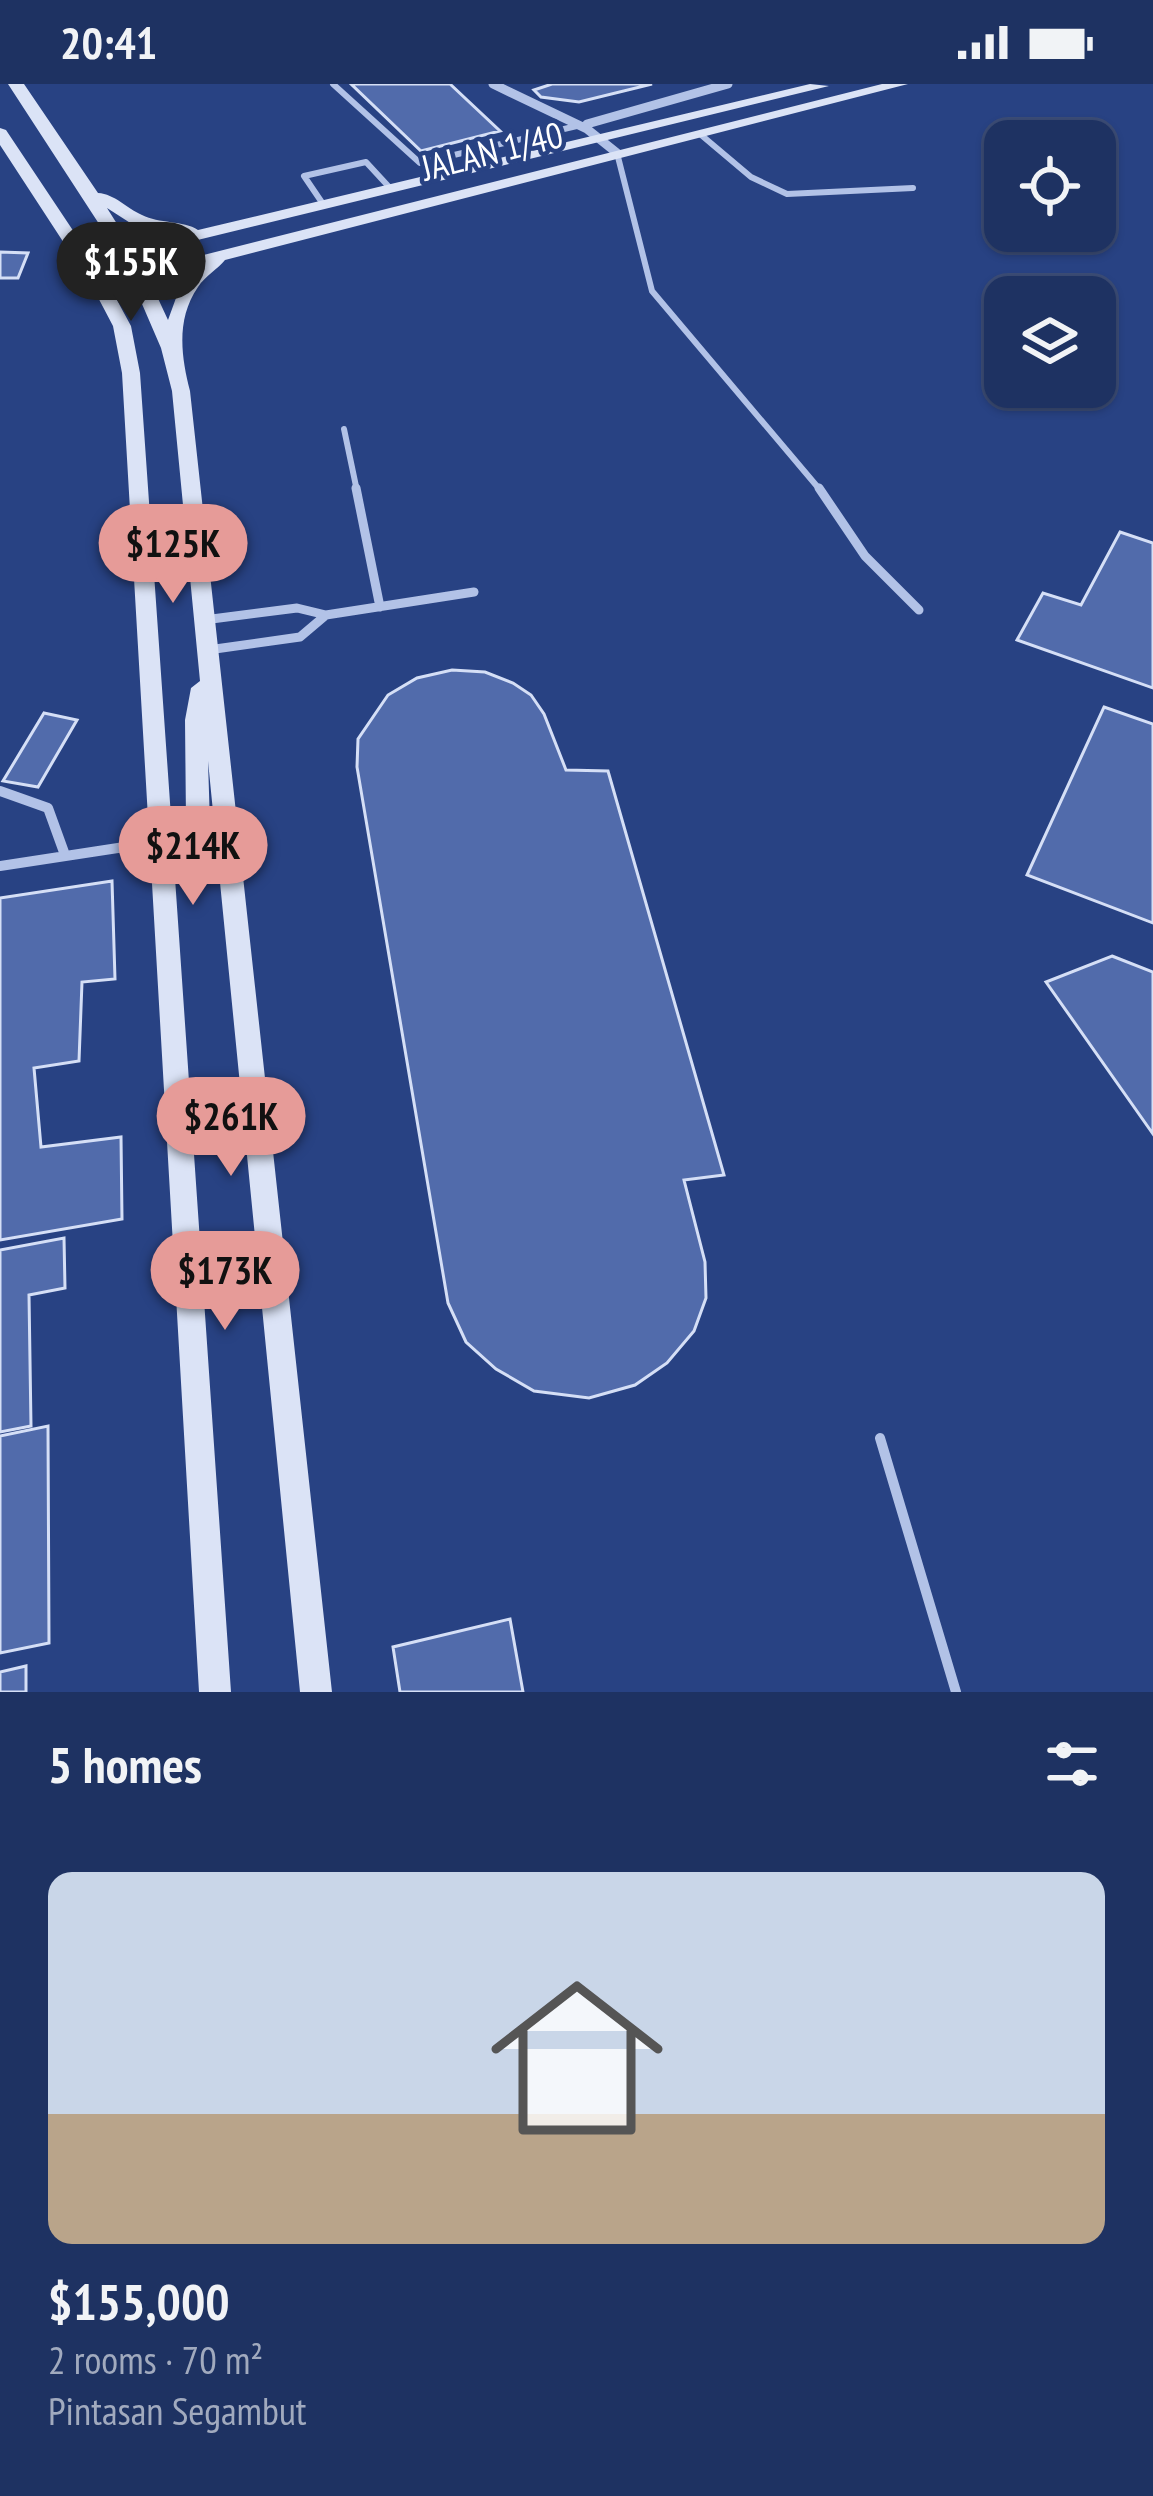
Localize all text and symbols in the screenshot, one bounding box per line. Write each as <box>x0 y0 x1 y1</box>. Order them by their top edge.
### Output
text: 20:41 <box>60 13 157 71</box>
street label: JALAN 1/40 <box>415 110 567 191</box>
map controls <box>984 120 1116 408</box>
button: locate <box>984 120 1116 252</box>
pin: $155K <box>47 222 215 324</box>
text: $155K <box>84 235 178 286</box>
button: layers <box>984 276 1116 408</box>
pin: $125K <box>89 504 257 606</box>
text: $125K <box>126 517 220 568</box>
pin: $214K <box>109 806 277 908</box>
text: $214K <box>146 819 240 870</box>
pin: $261K <box>147 1077 315 1179</box>
text: $261K <box>184 1090 278 1141</box>
pin: $173K <box>141 1231 309 1333</box>
text: $173K <box>178 1244 272 1295</box>
text: 5 homes <box>48 1731 202 1797</box>
icon: filters <box>1039 1731 1105 1797</box>
icon: home <box>469 1950 685 2166</box>
text: $155,000 <box>48 2268 230 2334</box>
text: 2 rooms · 70 m² <box>48 2334 263 2385</box>
text: Pintasan Segambut <box>48 2385 307 2436</box>

